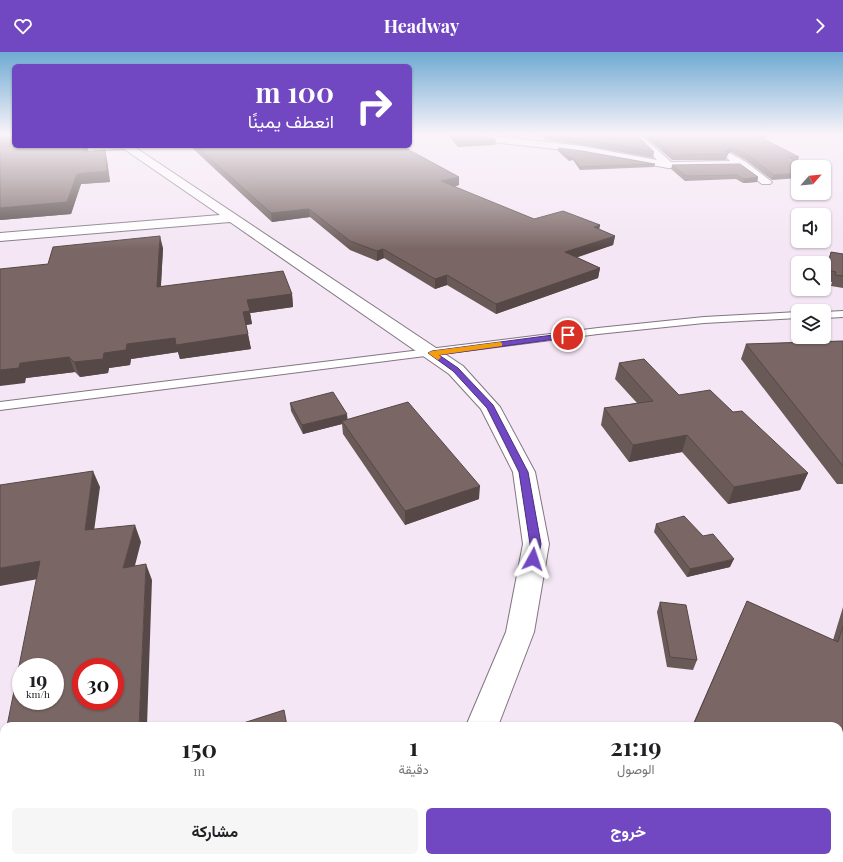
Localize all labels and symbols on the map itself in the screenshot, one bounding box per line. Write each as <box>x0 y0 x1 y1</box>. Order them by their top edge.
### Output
north arrow <box>791 160 831 200</box>
pin <box>551 318 585 352</box>
position arrow <box>512 538 554 580</box>
speed limit sign: 30 <box>72 658 124 710</box>

